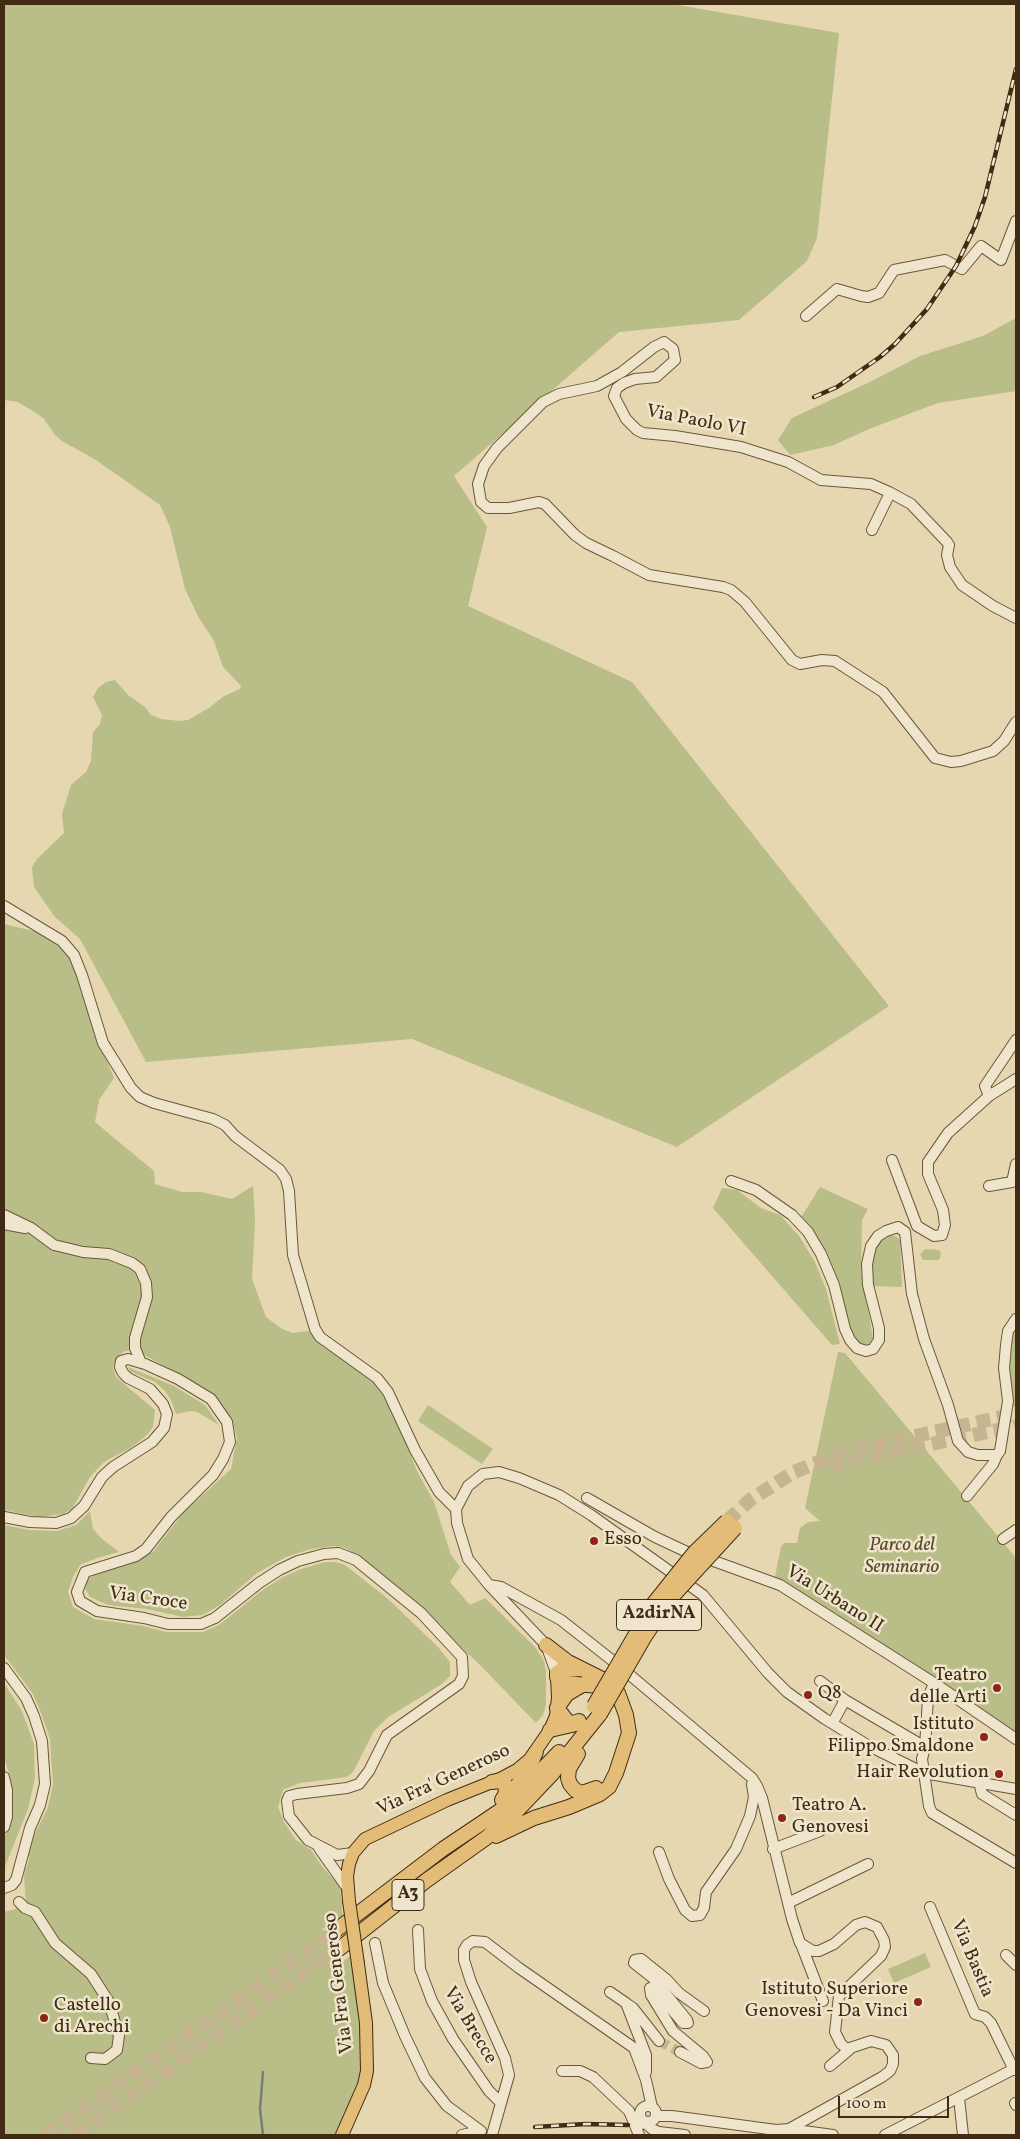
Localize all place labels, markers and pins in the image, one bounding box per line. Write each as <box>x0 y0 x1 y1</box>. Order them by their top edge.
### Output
place label: Esso <box>604 1530 642 1552</box>
marker: Esso <box>588 1535 600 1547</box>
place label: Teatro delle Arti <box>909 1666 987 1710</box>
marker: Teatro delle Arti <box>991 1682 1003 1694</box>
place label: Q8 <box>818 1684 842 1706</box>
marker: Q8 <box>802 1689 814 1701</box>
place label: Istituto Filippo Smaldone <box>827 1715 974 1759</box>
marker: Istituto Filippo Smaldone <box>978 1731 990 1743</box>
place label: Hair Revolution <box>856 1763 989 1785</box>
marker: Hair Revolution <box>993 1768 1005 1780</box>
place label: Teatro A. Genovesi <box>792 1796 869 1840</box>
marker: Teatro A. Genovesi <box>776 1812 788 1824</box>
place label: Istituto Superiore Genovesi - Da Vinci <box>745 1980 908 2024</box>
place label: Castello di Arechi <box>54 1996 130 2040</box>
marker: Istituto Superiore Genovesi - Da Vinci <box>912 1996 924 2008</box>
marker: Castello di Arechi <box>38 2012 50 2024</box>

